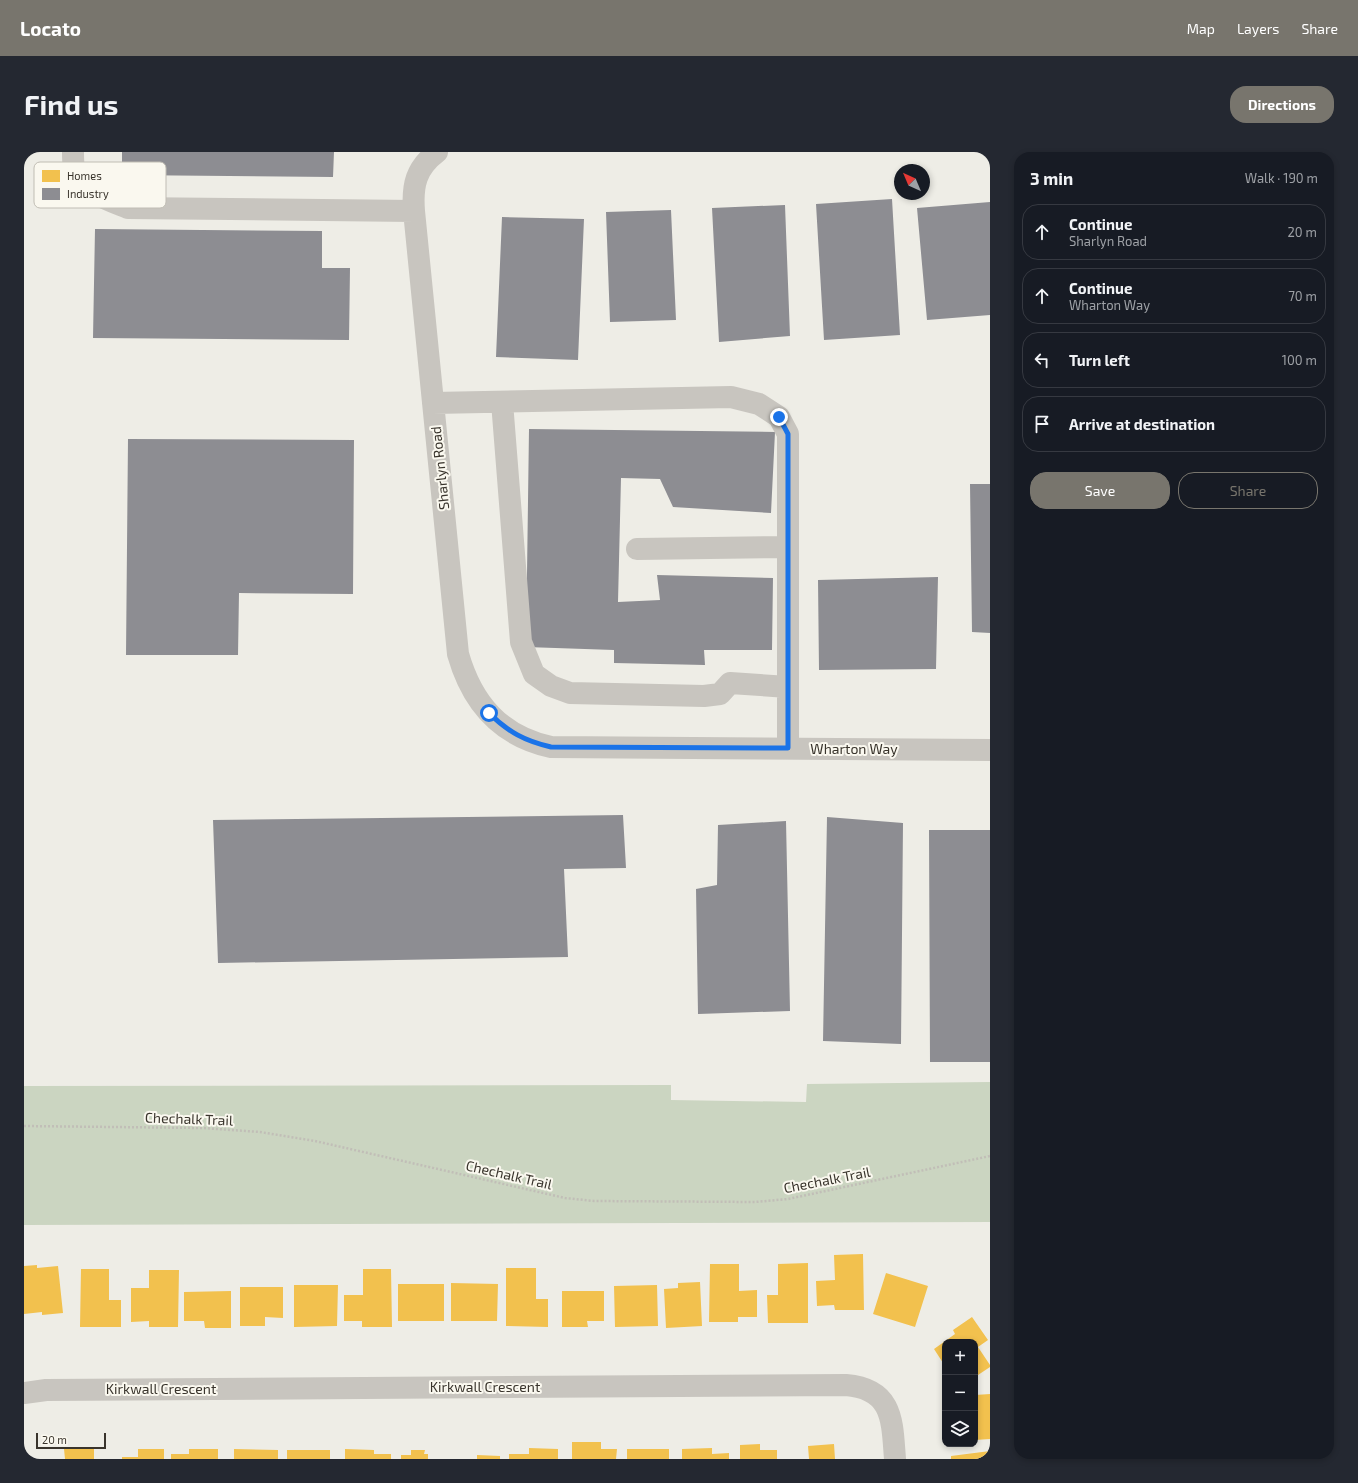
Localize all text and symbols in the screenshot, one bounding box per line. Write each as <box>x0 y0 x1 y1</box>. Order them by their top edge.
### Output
text: Locato <box>20 17 81 40</box>
text: Map <box>1187 20 1215 37</box>
text: Layers <box>1237 20 1279 37</box>
text: Share <box>1301 20 1338 37</box>
button: Directions <box>1230 86 1334 123</box>
text: Find us <box>24 87 118 121</box>
legend <box>34 162 166 208</box>
north arrow <box>894 164 930 200</box>
text: 3 min <box>1030 168 1073 188</box>
text: Homes <box>67 169 102 182</box>
text: Walk · 190 m <box>1245 170 1318 186</box>
text: Industry <box>67 187 109 200</box>
text: Continue <box>1069 215 1132 233</box>
icon: ahead <box>1031 221 1053 243</box>
text: 20 m <box>1288 224 1317 240</box>
text: Sharlyn Road <box>1069 233 1147 249</box>
text: Continue <box>1069 279 1132 297</box>
icon: ahead <box>1031 285 1053 307</box>
text: 70 m <box>1288 288 1317 304</box>
text: Wharton Way <box>1069 297 1150 313</box>
icon: left <box>1031 349 1053 371</box>
text: Turn left <box>1069 351 1130 369</box>
text: 100 m <box>1282 352 1317 368</box>
route end <box>770 408 788 426</box>
icon: arrive <box>1031 413 1053 435</box>
text: Arrive at destination <box>1069 415 1215 433</box>
street label: Sharlyn Road <box>427 425 452 511</box>
button: Save <box>1030 472 1170 509</box>
button: Share <box>1178 472 1318 509</box>
route start <box>480 704 498 722</box>
street label: Wharton Way <box>810 740 898 757</box>
street label: Chechalk Trail <box>145 1108 234 1129</box>
street label: Chechalk Trail <box>464 1156 555 1193</box>
street label: Chechalk Trail <box>782 1163 873 1196</box>
map controls <box>942 1339 978 1447</box>
button: + <box>942 1339 978 1375</box>
button: − <box>942 1375 978 1411</box>
street label: Kirkwall Crescent <box>430 1378 540 1395</box>
street label: Kirkwall Crescent <box>106 1380 216 1397</box>
button: layers <box>942 1411 978 1447</box>
scale bar <box>36 1431 106 1450</box>
text: 20 m <box>42 1433 67 1446</box>

